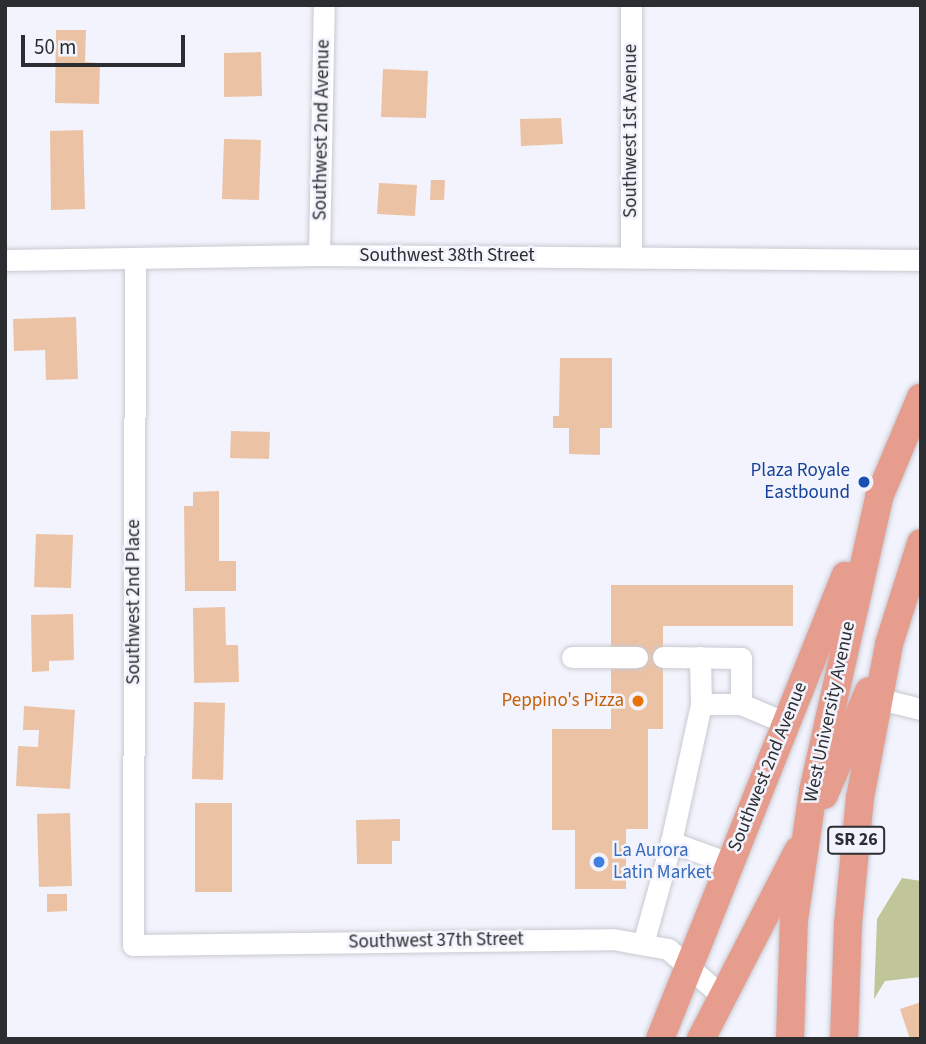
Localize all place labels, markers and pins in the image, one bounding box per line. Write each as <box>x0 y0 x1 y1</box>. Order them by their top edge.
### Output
place label: Plaza Royale Eastbound <box>751 460 850 504</box>
marker: Plaza Royale Eastbound <box>856 474 872 490</box>
place label: Peppino's Pizza <box>502 690 624 712</box>
marker: Peppino's Pizza <box>630 693 646 709</box>
place label: La Aurora Latin Market <box>613 840 712 884</box>
marker: La Aurora Latin Market <box>591 854 607 870</box>

